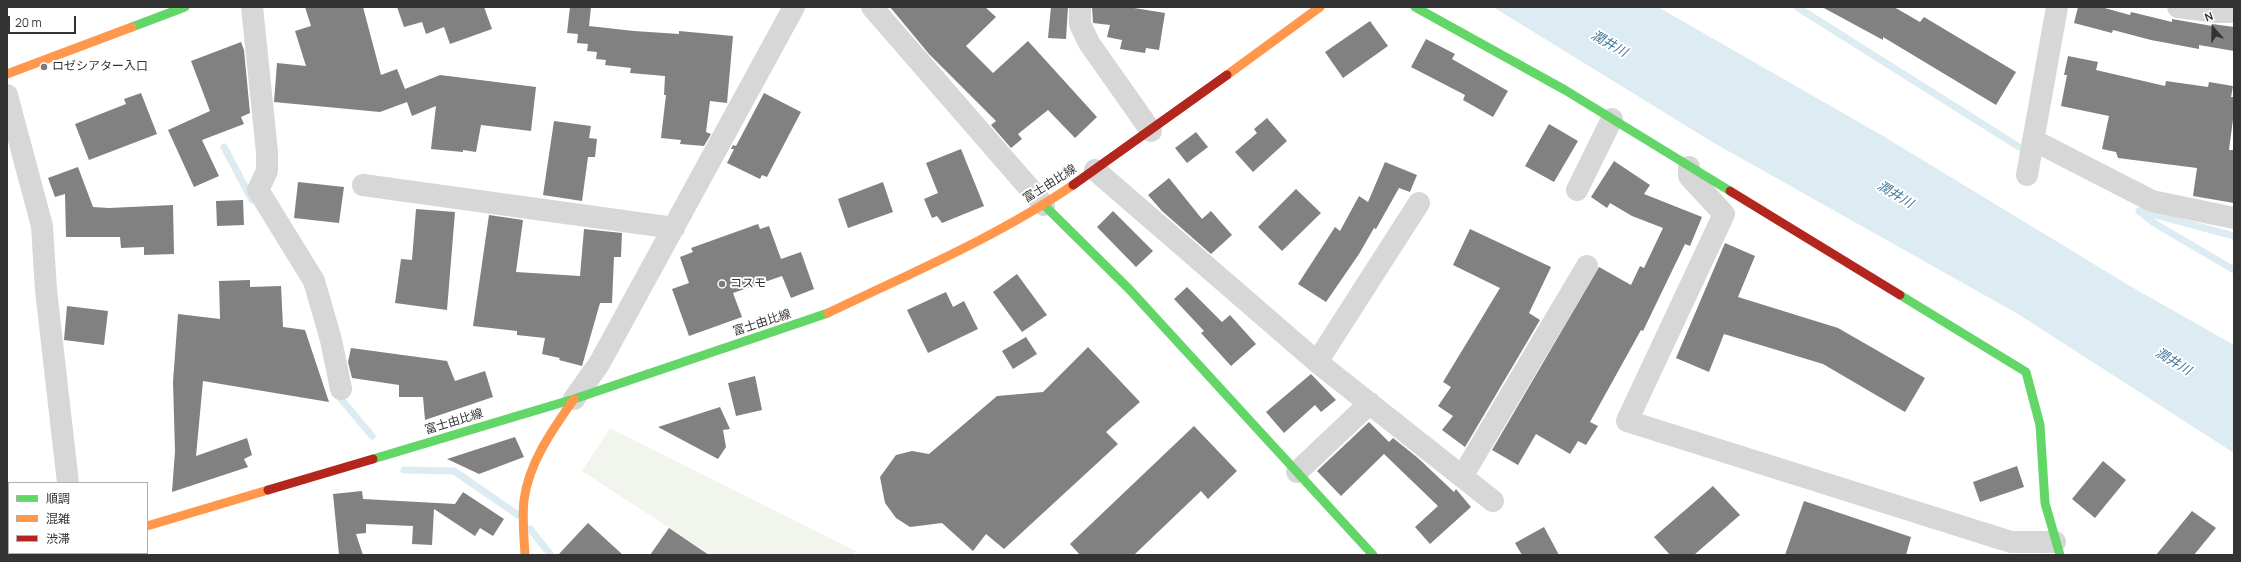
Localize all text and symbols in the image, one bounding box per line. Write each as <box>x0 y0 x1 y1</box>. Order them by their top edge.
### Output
scale bar <box>10 8 78 34</box>
north arrow <box>2193 8 2233 48</box>
text: N <box>2202 8 2215 25</box>
text: 20 m <box>15 14 42 31</box>
water label: 潤井川 <box>1588 27 1630 61</box>
place label: ロゼシアター入口 <box>52 60 148 74</box>
marker: ロゼシアター入口 <box>39 62 49 72</box>
street label: 富士由比線 <box>1021 162 1079 206</box>
water label: 潤井川 <box>1874 178 1916 212</box>
place label: コスモ <box>730 277 766 291</box>
marker: コスモ <box>717 279 727 289</box>
street label: 富士由比線 <box>731 307 793 339</box>
water label: 潤井川 <box>2152 345 2194 379</box>
street label: 富士由比線 <box>423 406 485 438</box>
legend <box>8 482 148 554</box>
text: 順調 <box>46 490 70 507</box>
text: 混雑 <box>46 510 70 527</box>
text: 渋滞 <box>46 530 70 547</box>

